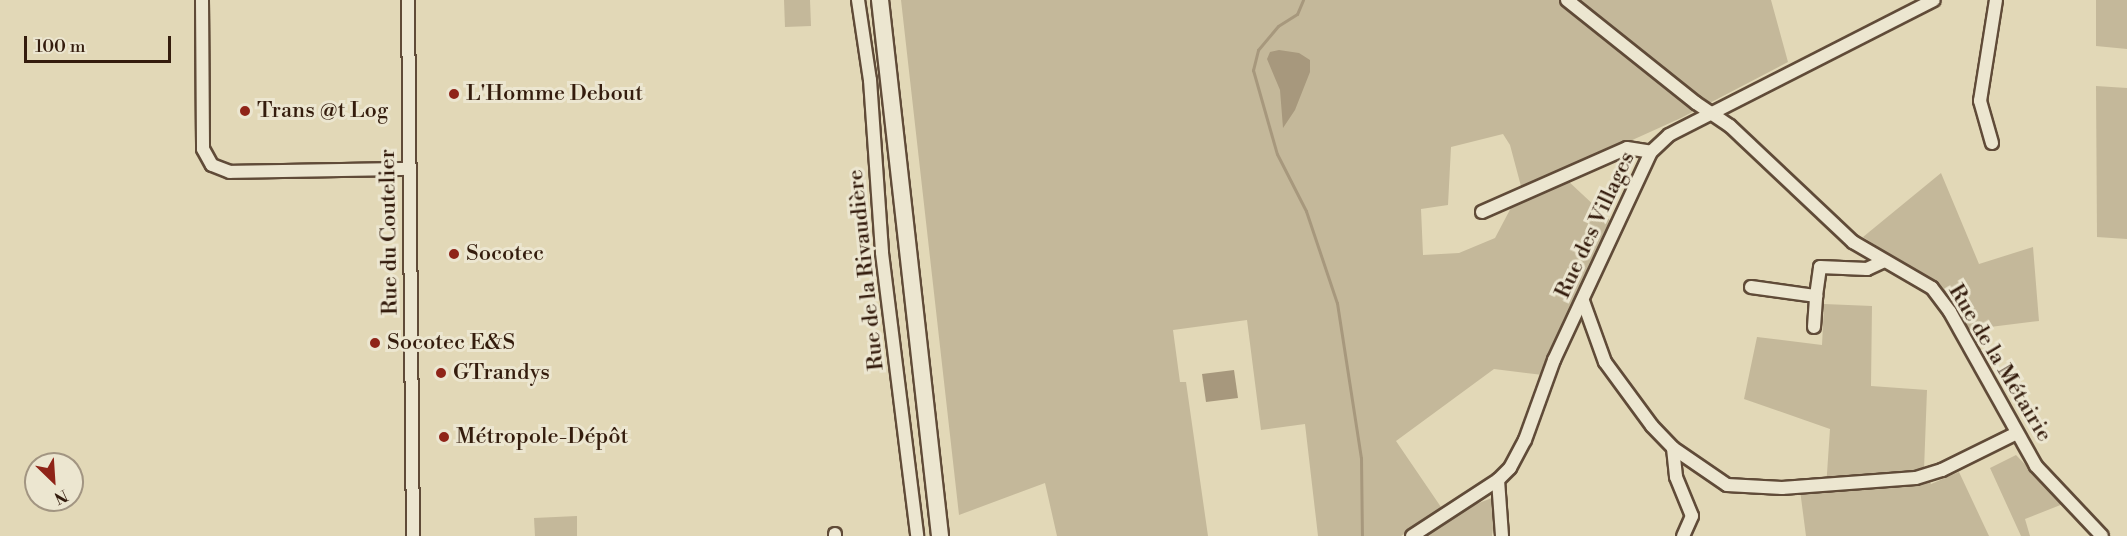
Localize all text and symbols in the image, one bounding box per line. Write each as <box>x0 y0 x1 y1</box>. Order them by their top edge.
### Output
scale bar <box>27 24 174 62</box>
text: 100 m <box>35 35 86 58</box>
place label: L'Homme Debout <box>466 81 643 107</box>
marker: L'Homme Debout <box>447 87 461 101</box>
place label: Trans @t Log <box>257 98 388 124</box>
marker: Trans @t Log <box>238 104 252 118</box>
street label: Rue des Villages <box>1549 147 1641 303</box>
street label: Rue du Coutelier <box>374 149 404 315</box>
street label: Rue de la Rivaudière <box>842 168 890 372</box>
place label: Socotec <box>466 241 544 267</box>
marker: Socotec <box>447 247 461 261</box>
street label: Rue de la Métairie <box>1943 279 2057 447</box>
place label: Socotec E&S <box>387 330 515 356</box>
marker: Socotec E&S <box>368 336 382 350</box>
place label: GTrandys <box>453 360 550 386</box>
marker: GTrandys <box>434 366 448 380</box>
place label: Métropole-Dépôt <box>456 424 628 450</box>
marker: Métropole-Dépôt <box>437 430 451 444</box>
north arrow <box>24 452 84 512</box>
text: N <box>51 485 71 508</box>

